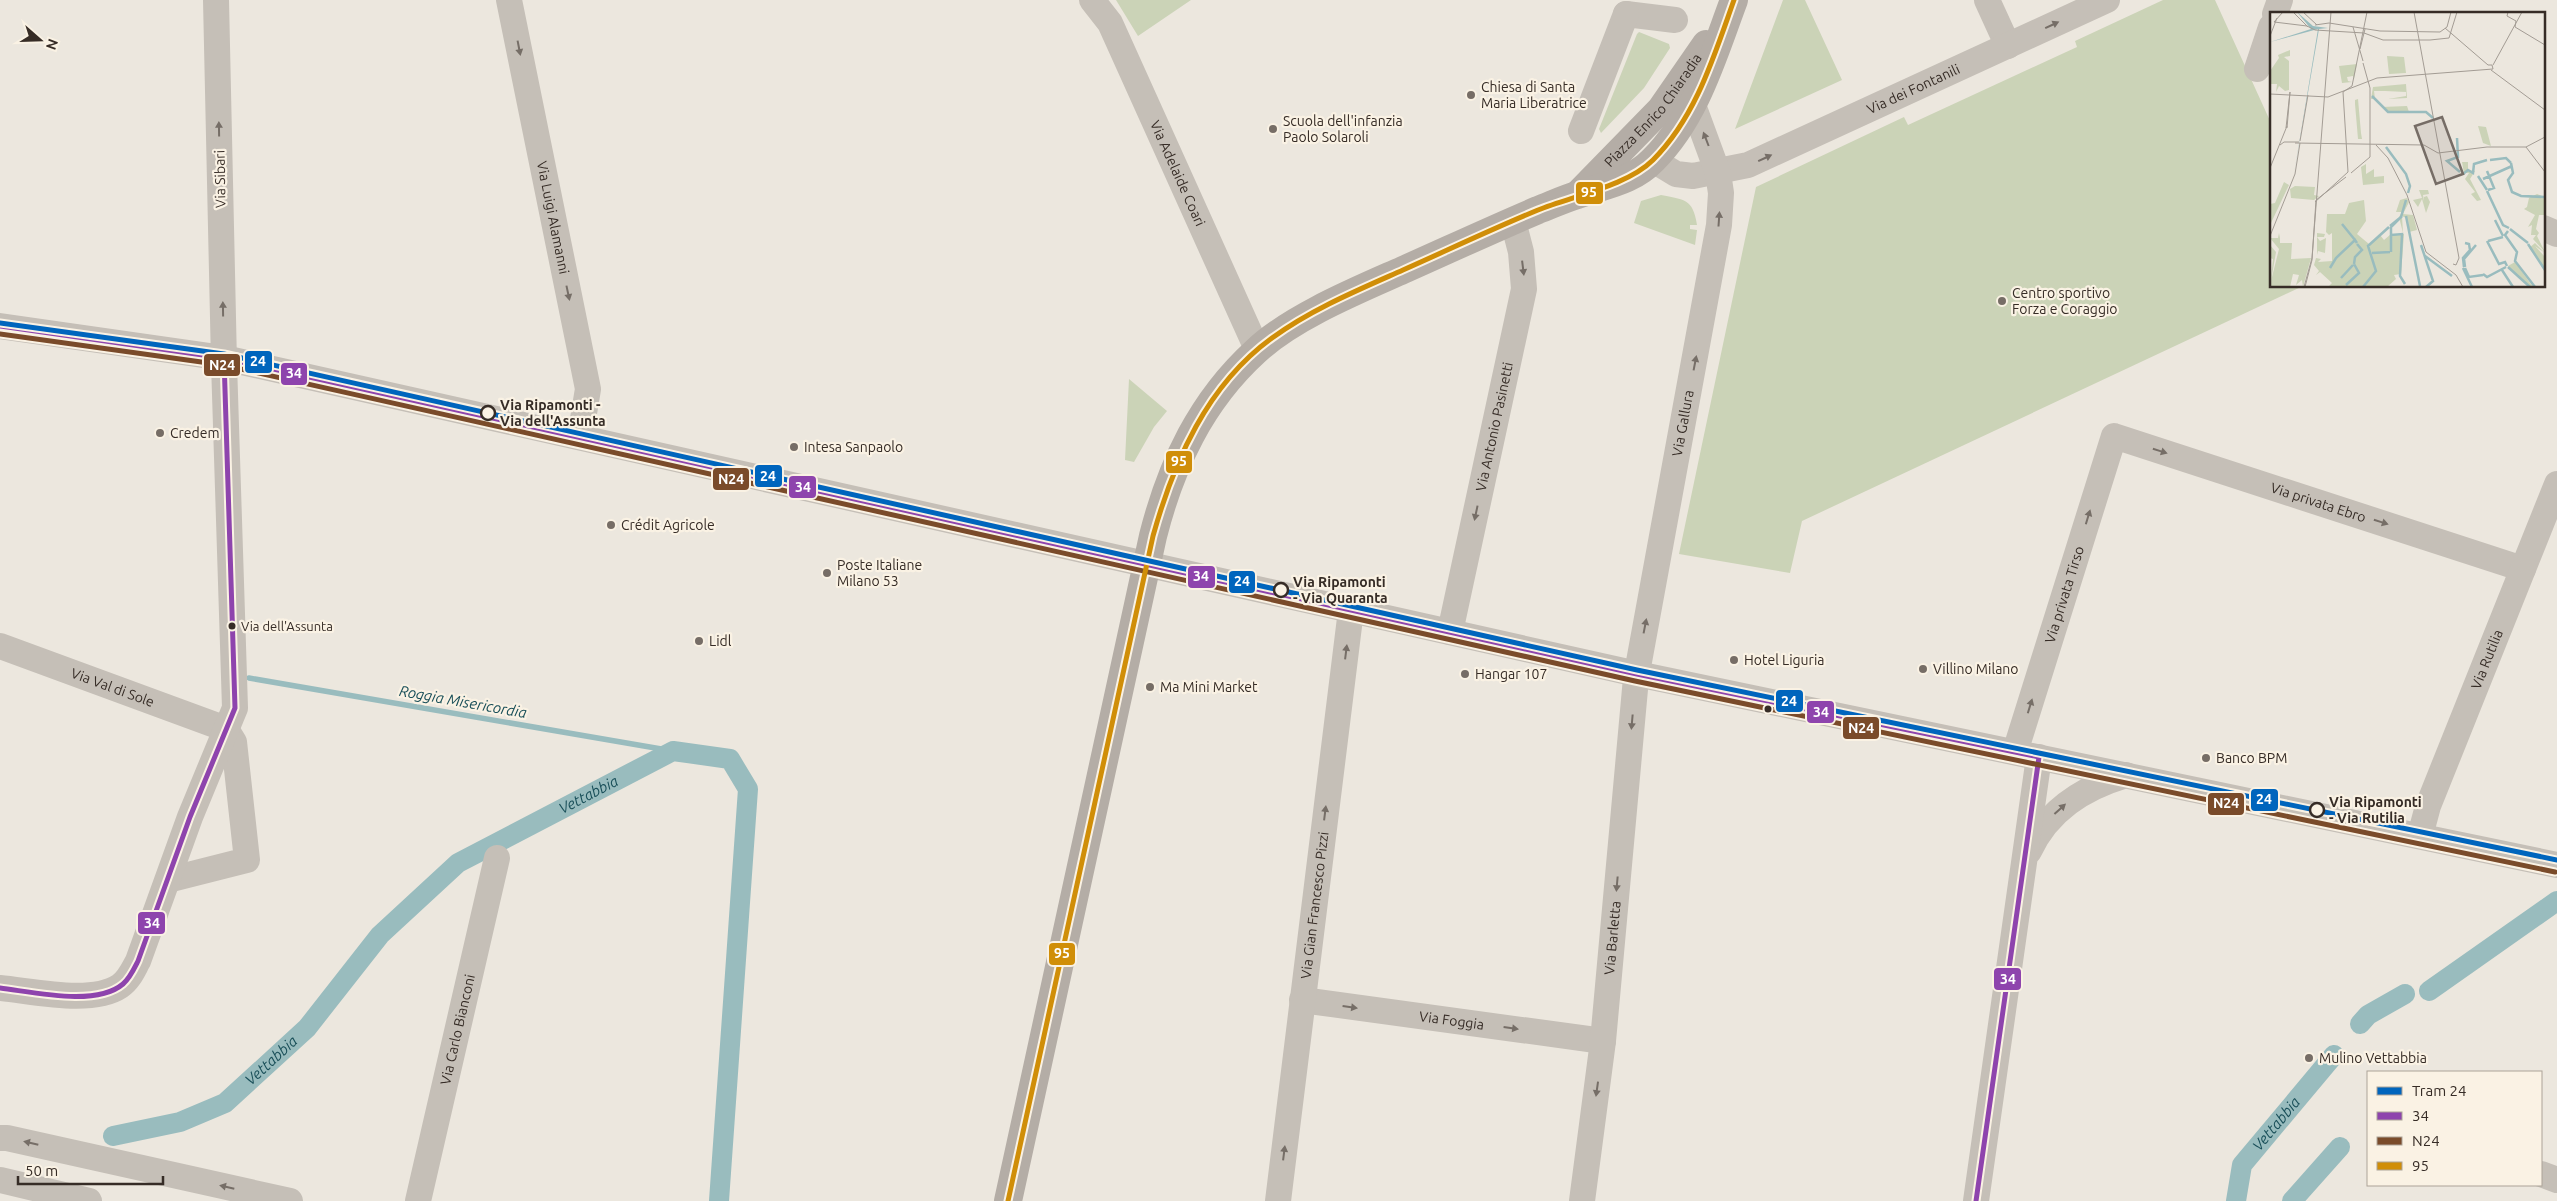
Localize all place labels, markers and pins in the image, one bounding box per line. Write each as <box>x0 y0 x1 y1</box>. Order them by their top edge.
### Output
place label: Chiesa di Santa Maria Liberatrice <box>1481 79 1587 111</box>
marker: Chiesa di Santa Maria Liberatrice <box>1465 89 1477 101</box>
place label: Scuola dell'infanzia Paolo Solaroli <box>1283 113 1403 145</box>
marker: Scuola dell'infanzia Paolo Solaroli <box>1267 123 1279 135</box>
place label: Centro sportivo Forza e Coraggio <box>2012 285 2118 317</box>
marker: Centro sportivo Forza e Coraggio <box>1996 295 2008 307</box>
place label: Via Ripamonti - Via dell'Assunta <box>500 397 606 429</box>
marker: Via Ripamonti - Via dell'Assunta <box>480 405 496 421</box>
place label: Credem <box>170 425 220 441</box>
marker: Credem <box>154 427 166 439</box>
place label: Intesa Sanpaolo <box>804 439 903 455</box>
marker: Intesa Sanpaolo <box>788 441 800 453</box>
place label: Crédit Agricole <box>621 517 715 533</box>
marker: Crédit Agricole <box>605 519 617 531</box>
place label: Poste Italiane Milano 53 <box>837 557 922 589</box>
marker: Poste Italiane Milano 53 <box>821 567 833 579</box>
place label: Via Ripamonti - Via Quaranta <box>1293 574 1388 606</box>
marker: Via Ripamonti - Via Quaranta <box>1273 582 1289 598</box>
place label: Via dell'Assunta <box>241 619 333 633</box>
marker: Via dell'Assunta <box>227 621 237 631</box>
place label: Lidl <box>709 633 732 649</box>
marker: Lidl <box>693 635 705 647</box>
place label: Hotel Liguria <box>1744 652 1825 668</box>
marker: Hotel Liguria <box>1728 654 1740 666</box>
place label: Villino Milano <box>1933 661 2019 677</box>
marker: Villino Milano <box>1917 663 1929 675</box>
place label: Hangar 107 <box>1475 666 1547 682</box>
marker: Hangar 107 <box>1459 668 1471 680</box>
place label: Ma Mini Market <box>1160 679 1258 695</box>
marker: Ma Mini Market <box>1144 681 1156 693</box>
unlabelled marker <box>1763 704 1773 714</box>
place label: Banco BPM <box>2216 750 2287 766</box>
marker: Banco BPM <box>2200 752 2212 764</box>
place label: Via Ripamonti - Via Rutilia <box>2329 794 2422 826</box>
marker: Via Ripamonti - Via Rutilia <box>2309 802 2325 818</box>
place label: Mulino Vettabbia <box>2319 1050 2427 1066</box>
marker: Mulino Vettabbia <box>2303 1052 2315 1064</box>

